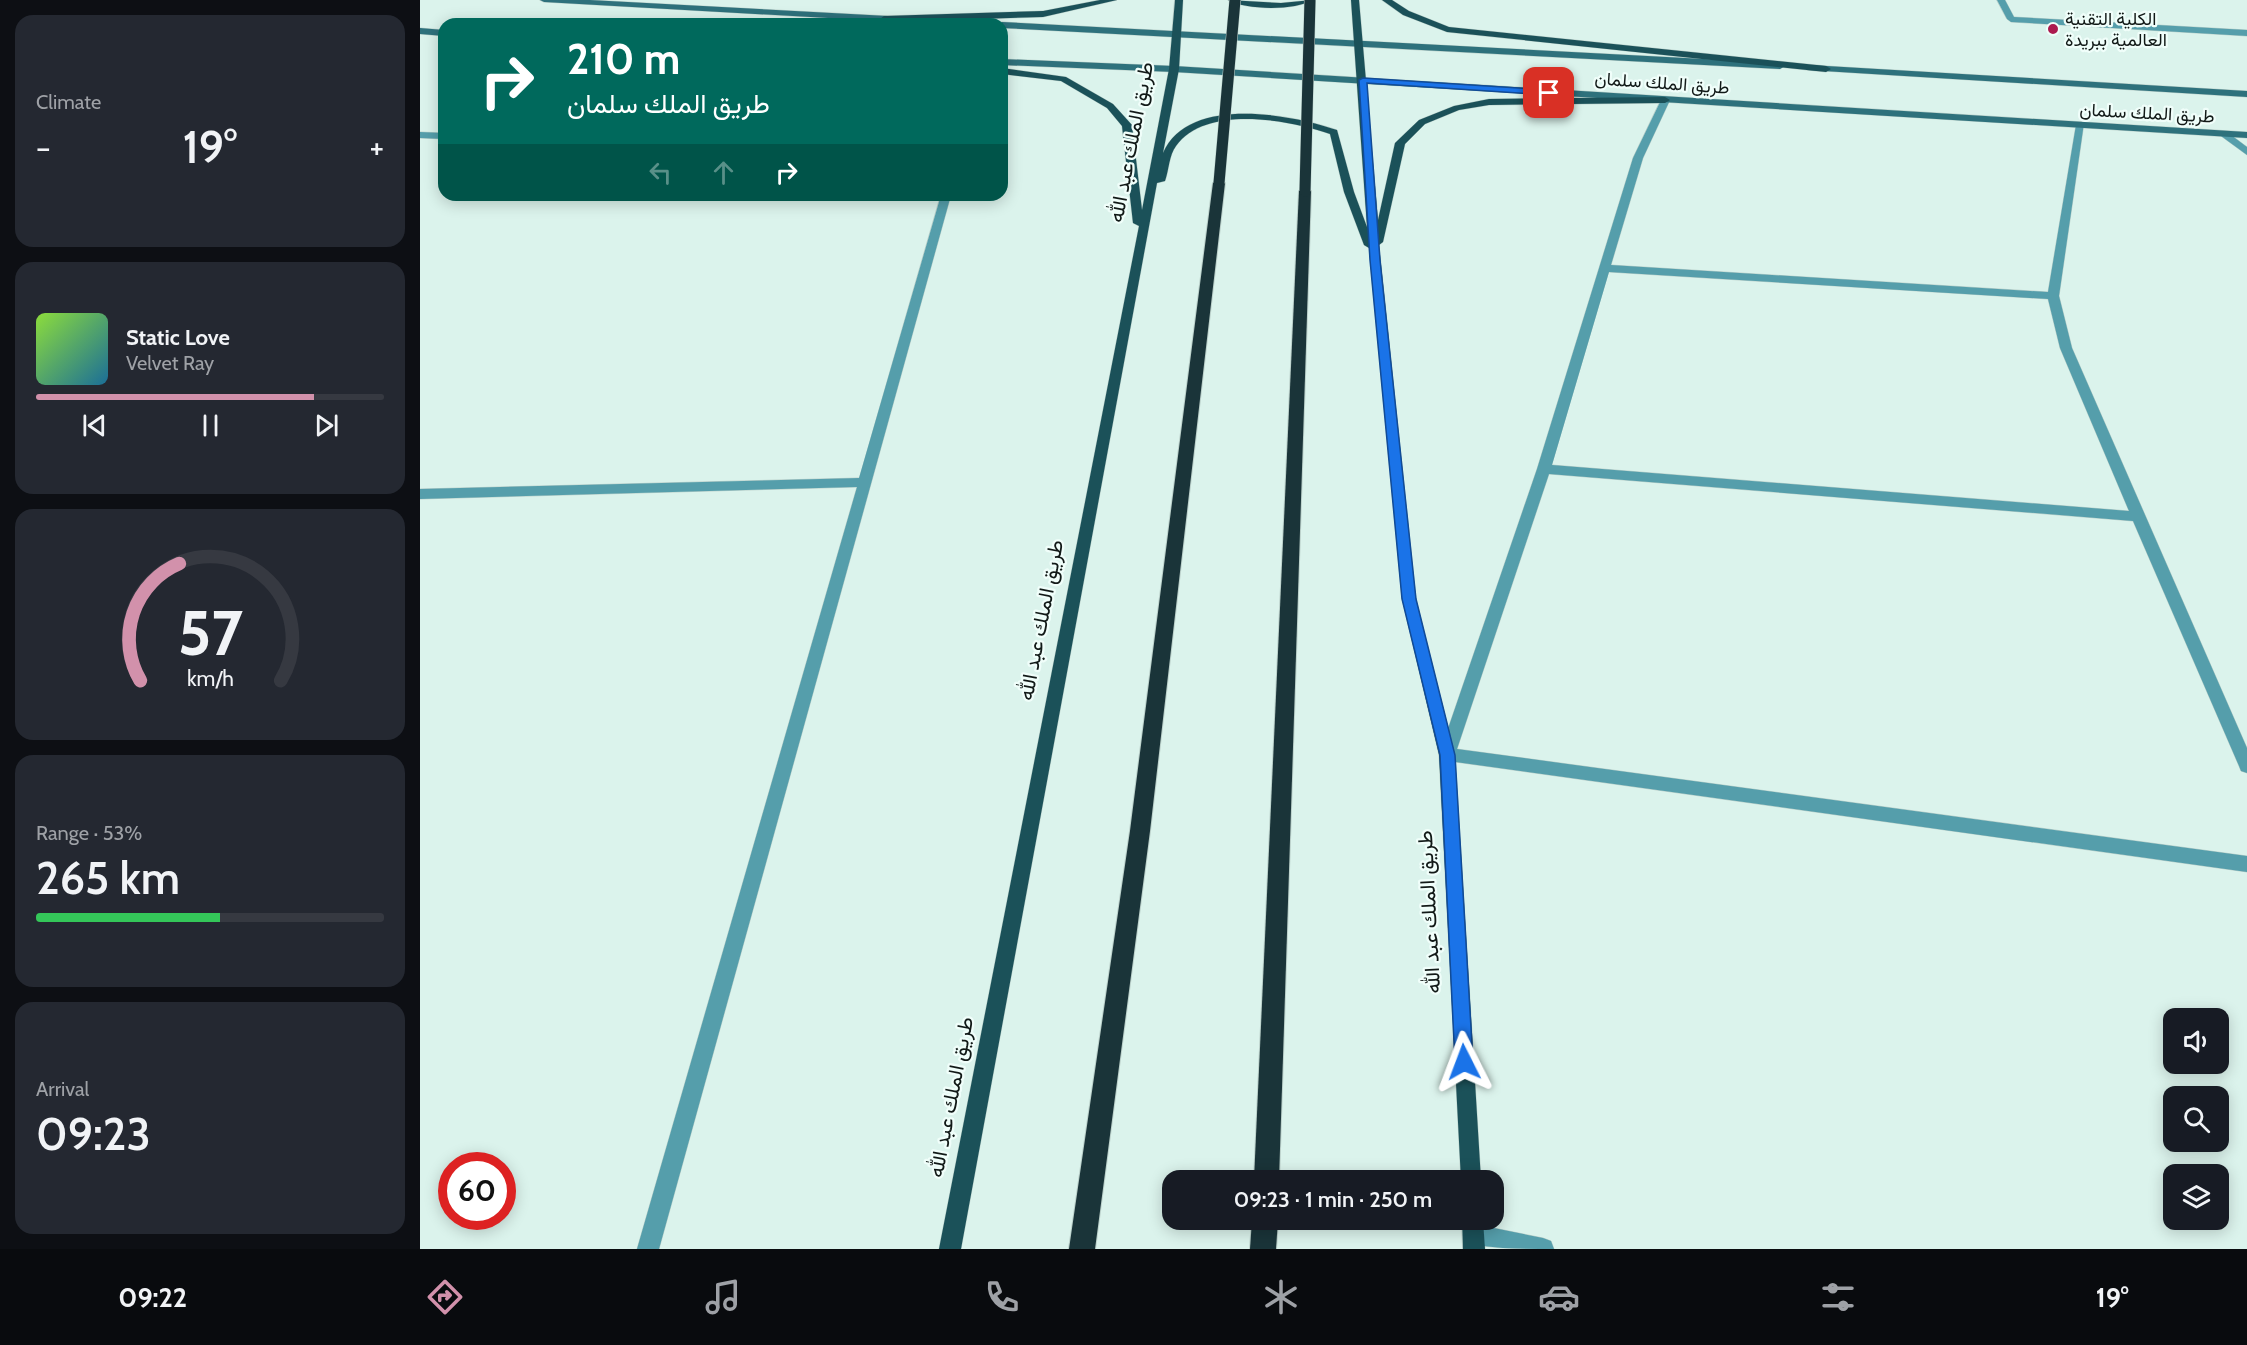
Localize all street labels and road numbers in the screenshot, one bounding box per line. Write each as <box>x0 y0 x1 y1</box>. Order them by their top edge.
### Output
street label: طريق الملك عبد الله <box>1103 59 1159 225</box>
street label: طريق الملك سلمان <box>1594 67 1730 99</box>
street label: طريق الملك سلمان <box>2079 98 2215 128</box>
street label: طريق الملك عبد الله <box>1013 537 1069 703</box>
street label: طريق الملك عبد الله <box>1412 830 1446 994</box>
street label: طريق الملك عبد الله <box>923 1014 979 1180</box>

